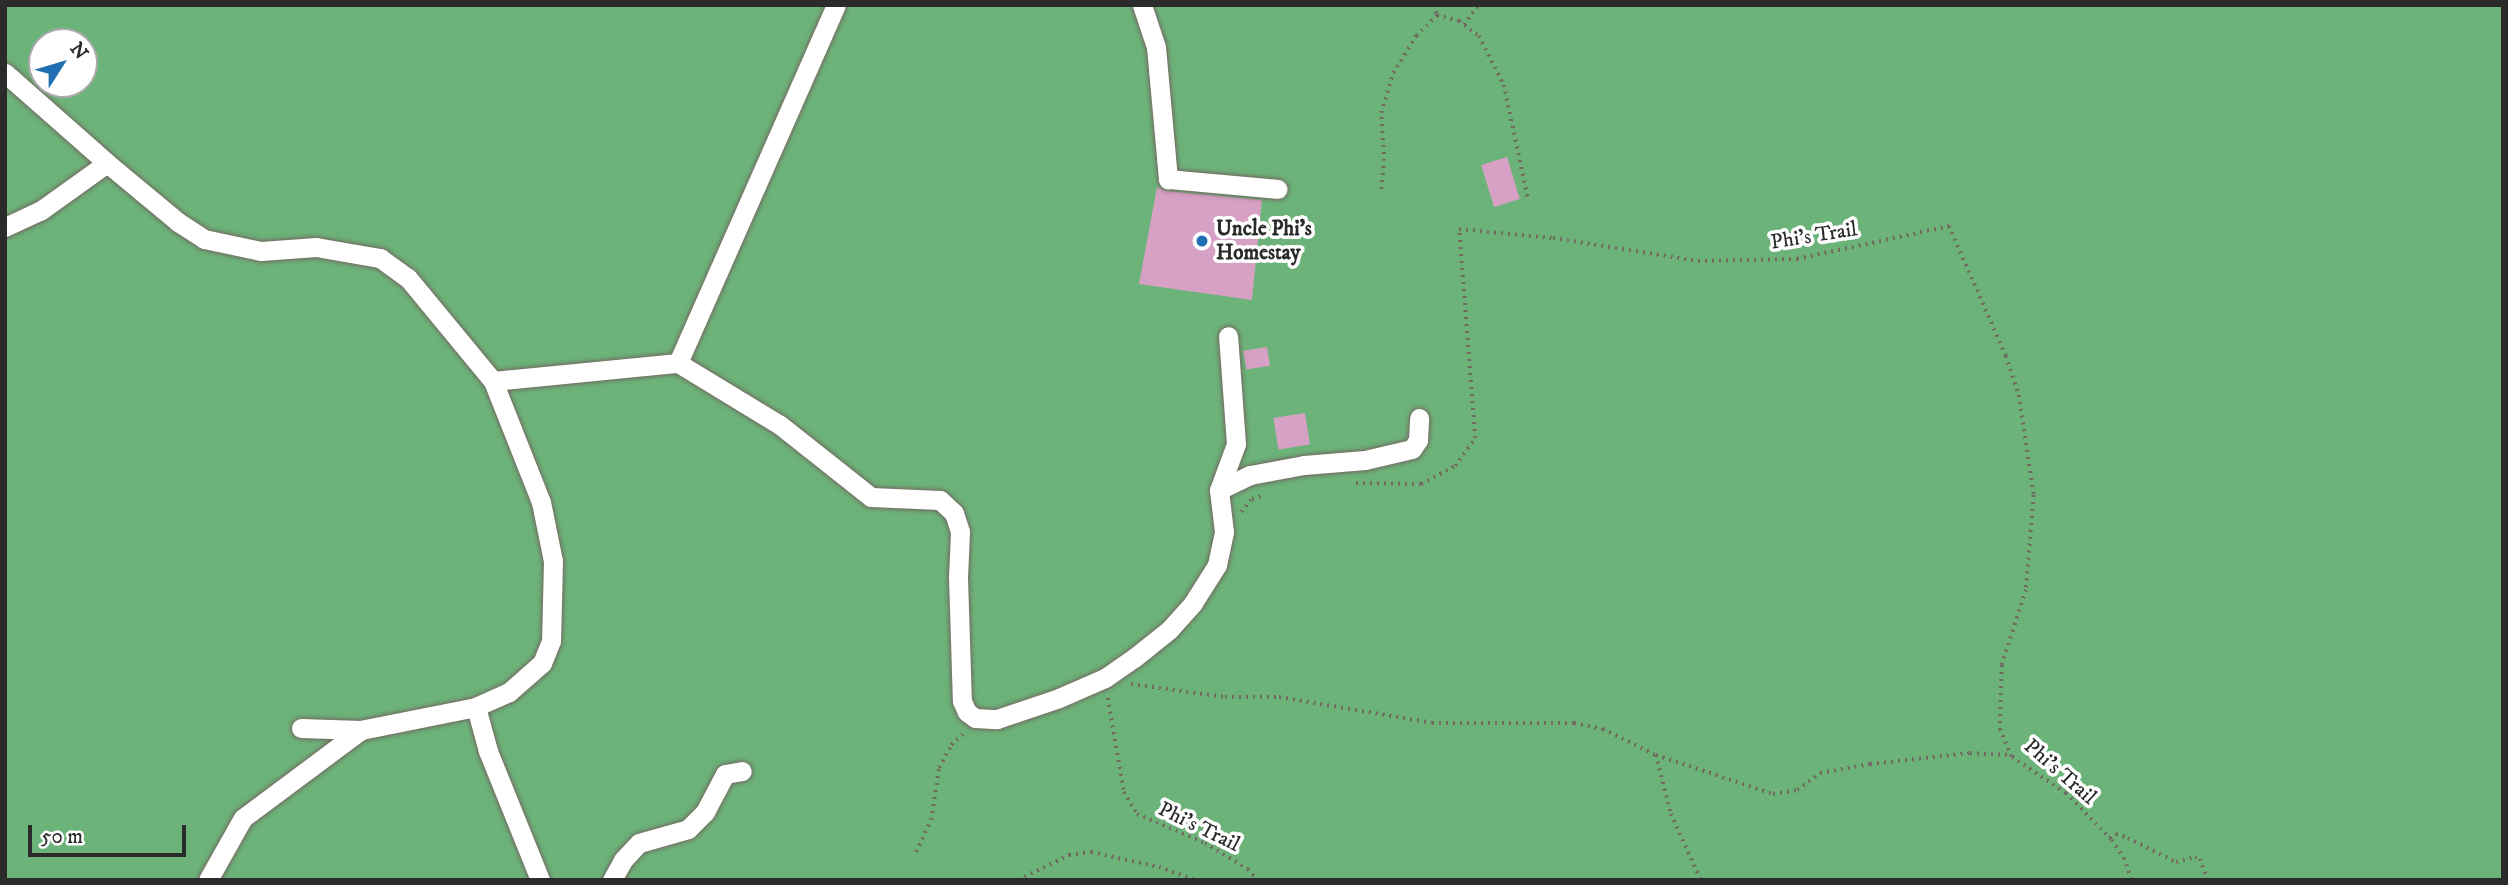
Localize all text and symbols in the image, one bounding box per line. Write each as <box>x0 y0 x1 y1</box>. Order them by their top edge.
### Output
north arrow <box>28 28 98 98</box>
text: N <box>65 38 92 64</box>
place label: Uncle Phi's Homestay <box>1216 216 1312 266</box>
street label: Phi's Trail <box>1769 217 1859 255</box>
marker: Uncle Phi's Homestay <box>1194 233 1210 249</box>
street label: Phi's Trail <box>2019 734 2101 810</box>
street label: Phi's Trail <box>1154 797 1244 857</box>
scale bar <box>32 812 189 856</box>
text: 50 m <box>41 824 83 850</box>

